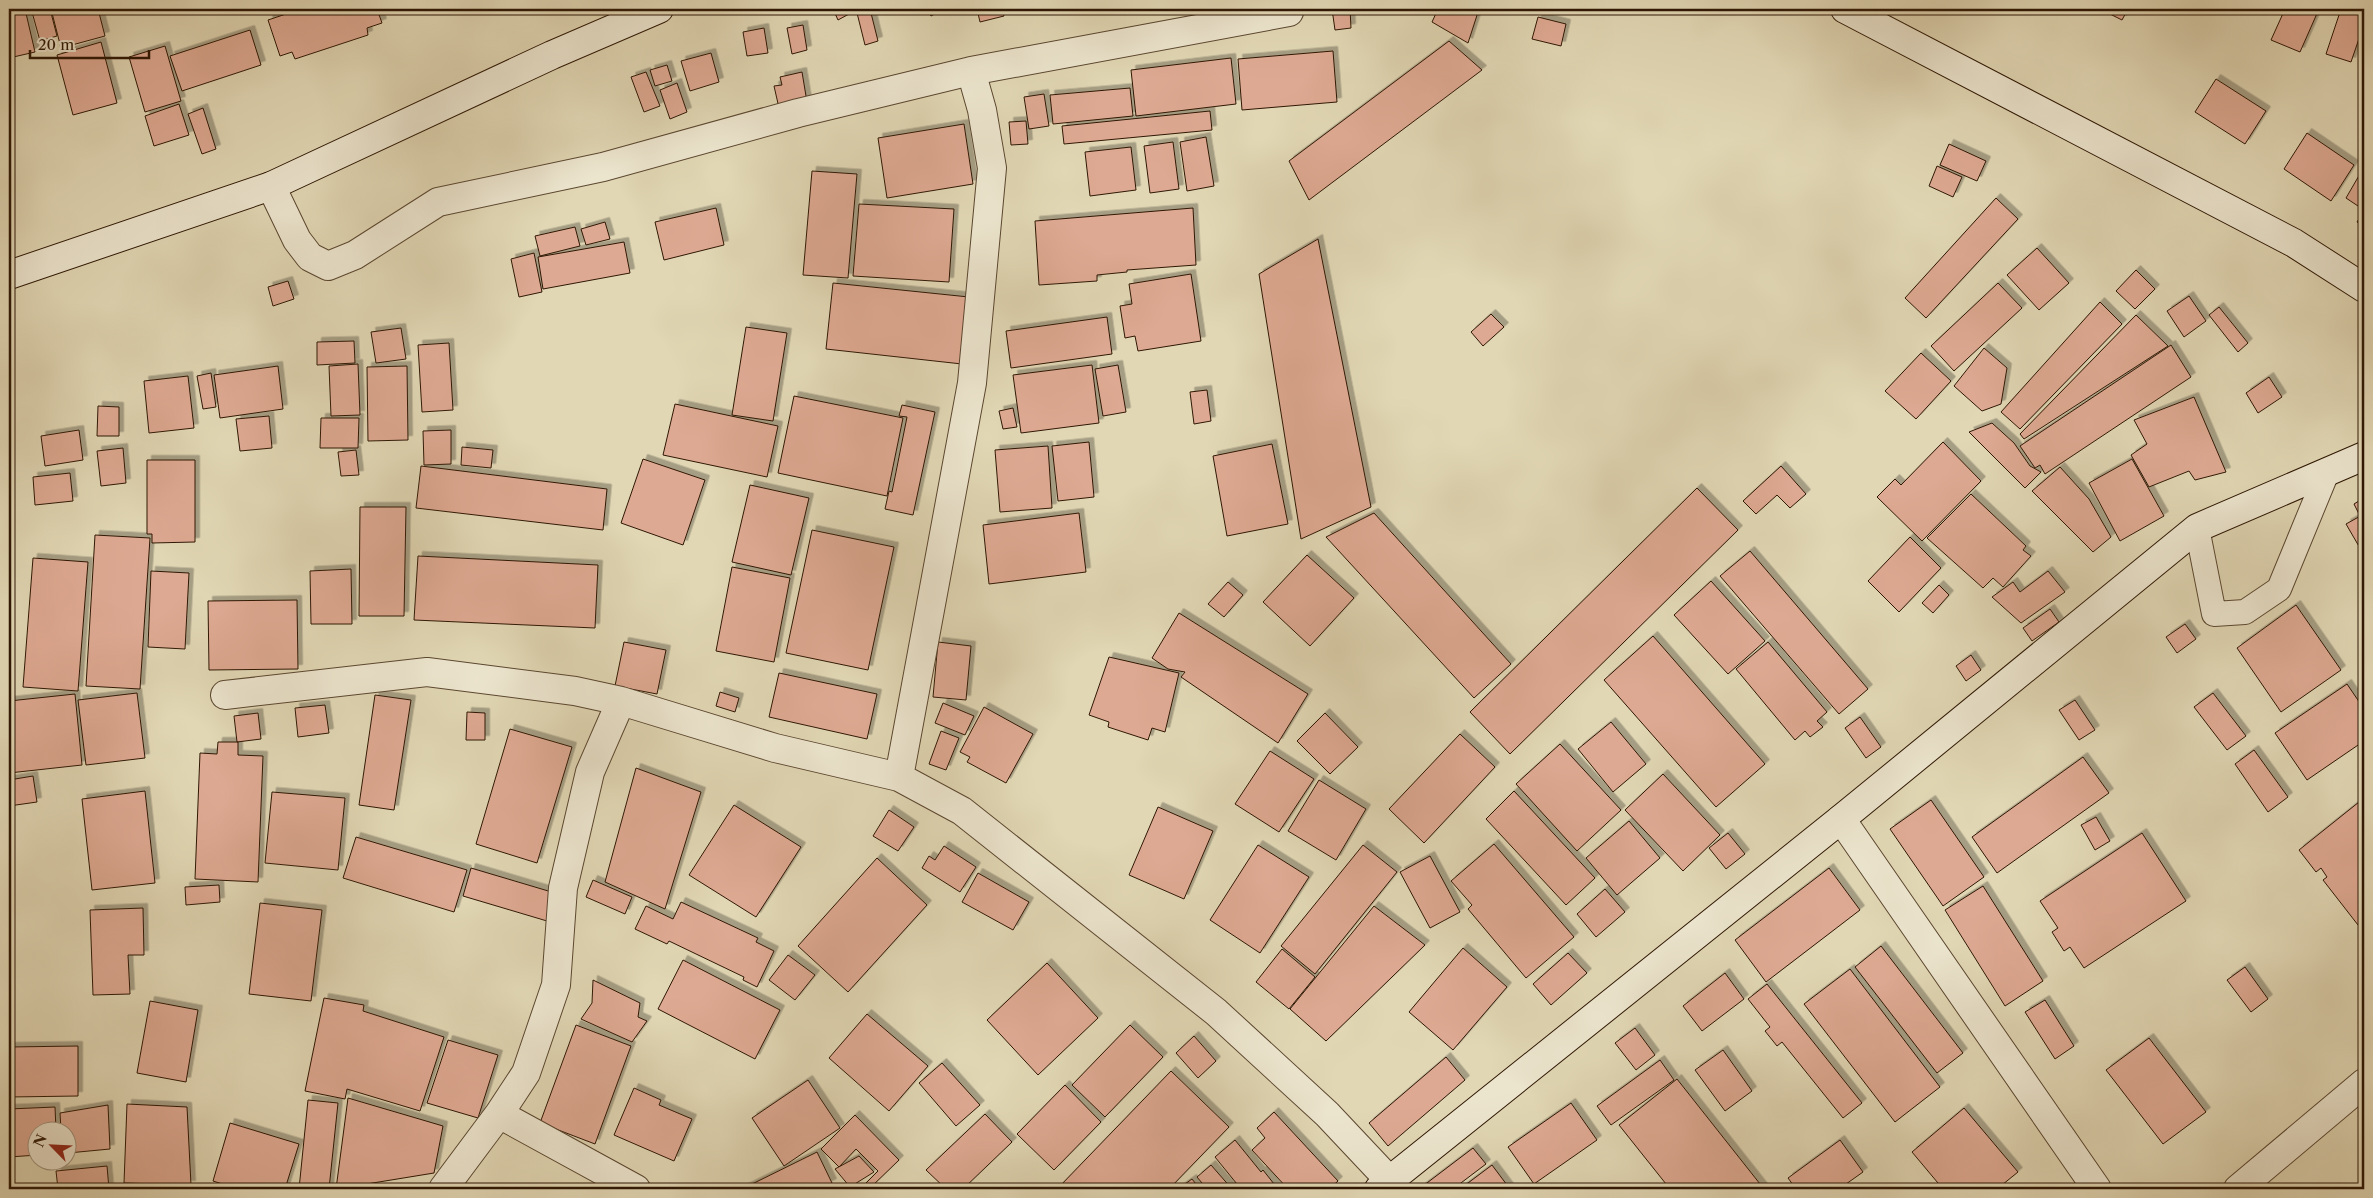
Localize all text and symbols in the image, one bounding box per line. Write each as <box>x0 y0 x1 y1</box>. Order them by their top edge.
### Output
scale bar <box>30 28 149 60</box>
text: 20 m <box>38 35 74 54</box>
north arrow <box>28 1120 78 1170</box>
text: N <box>29 1131 51 1150</box>

